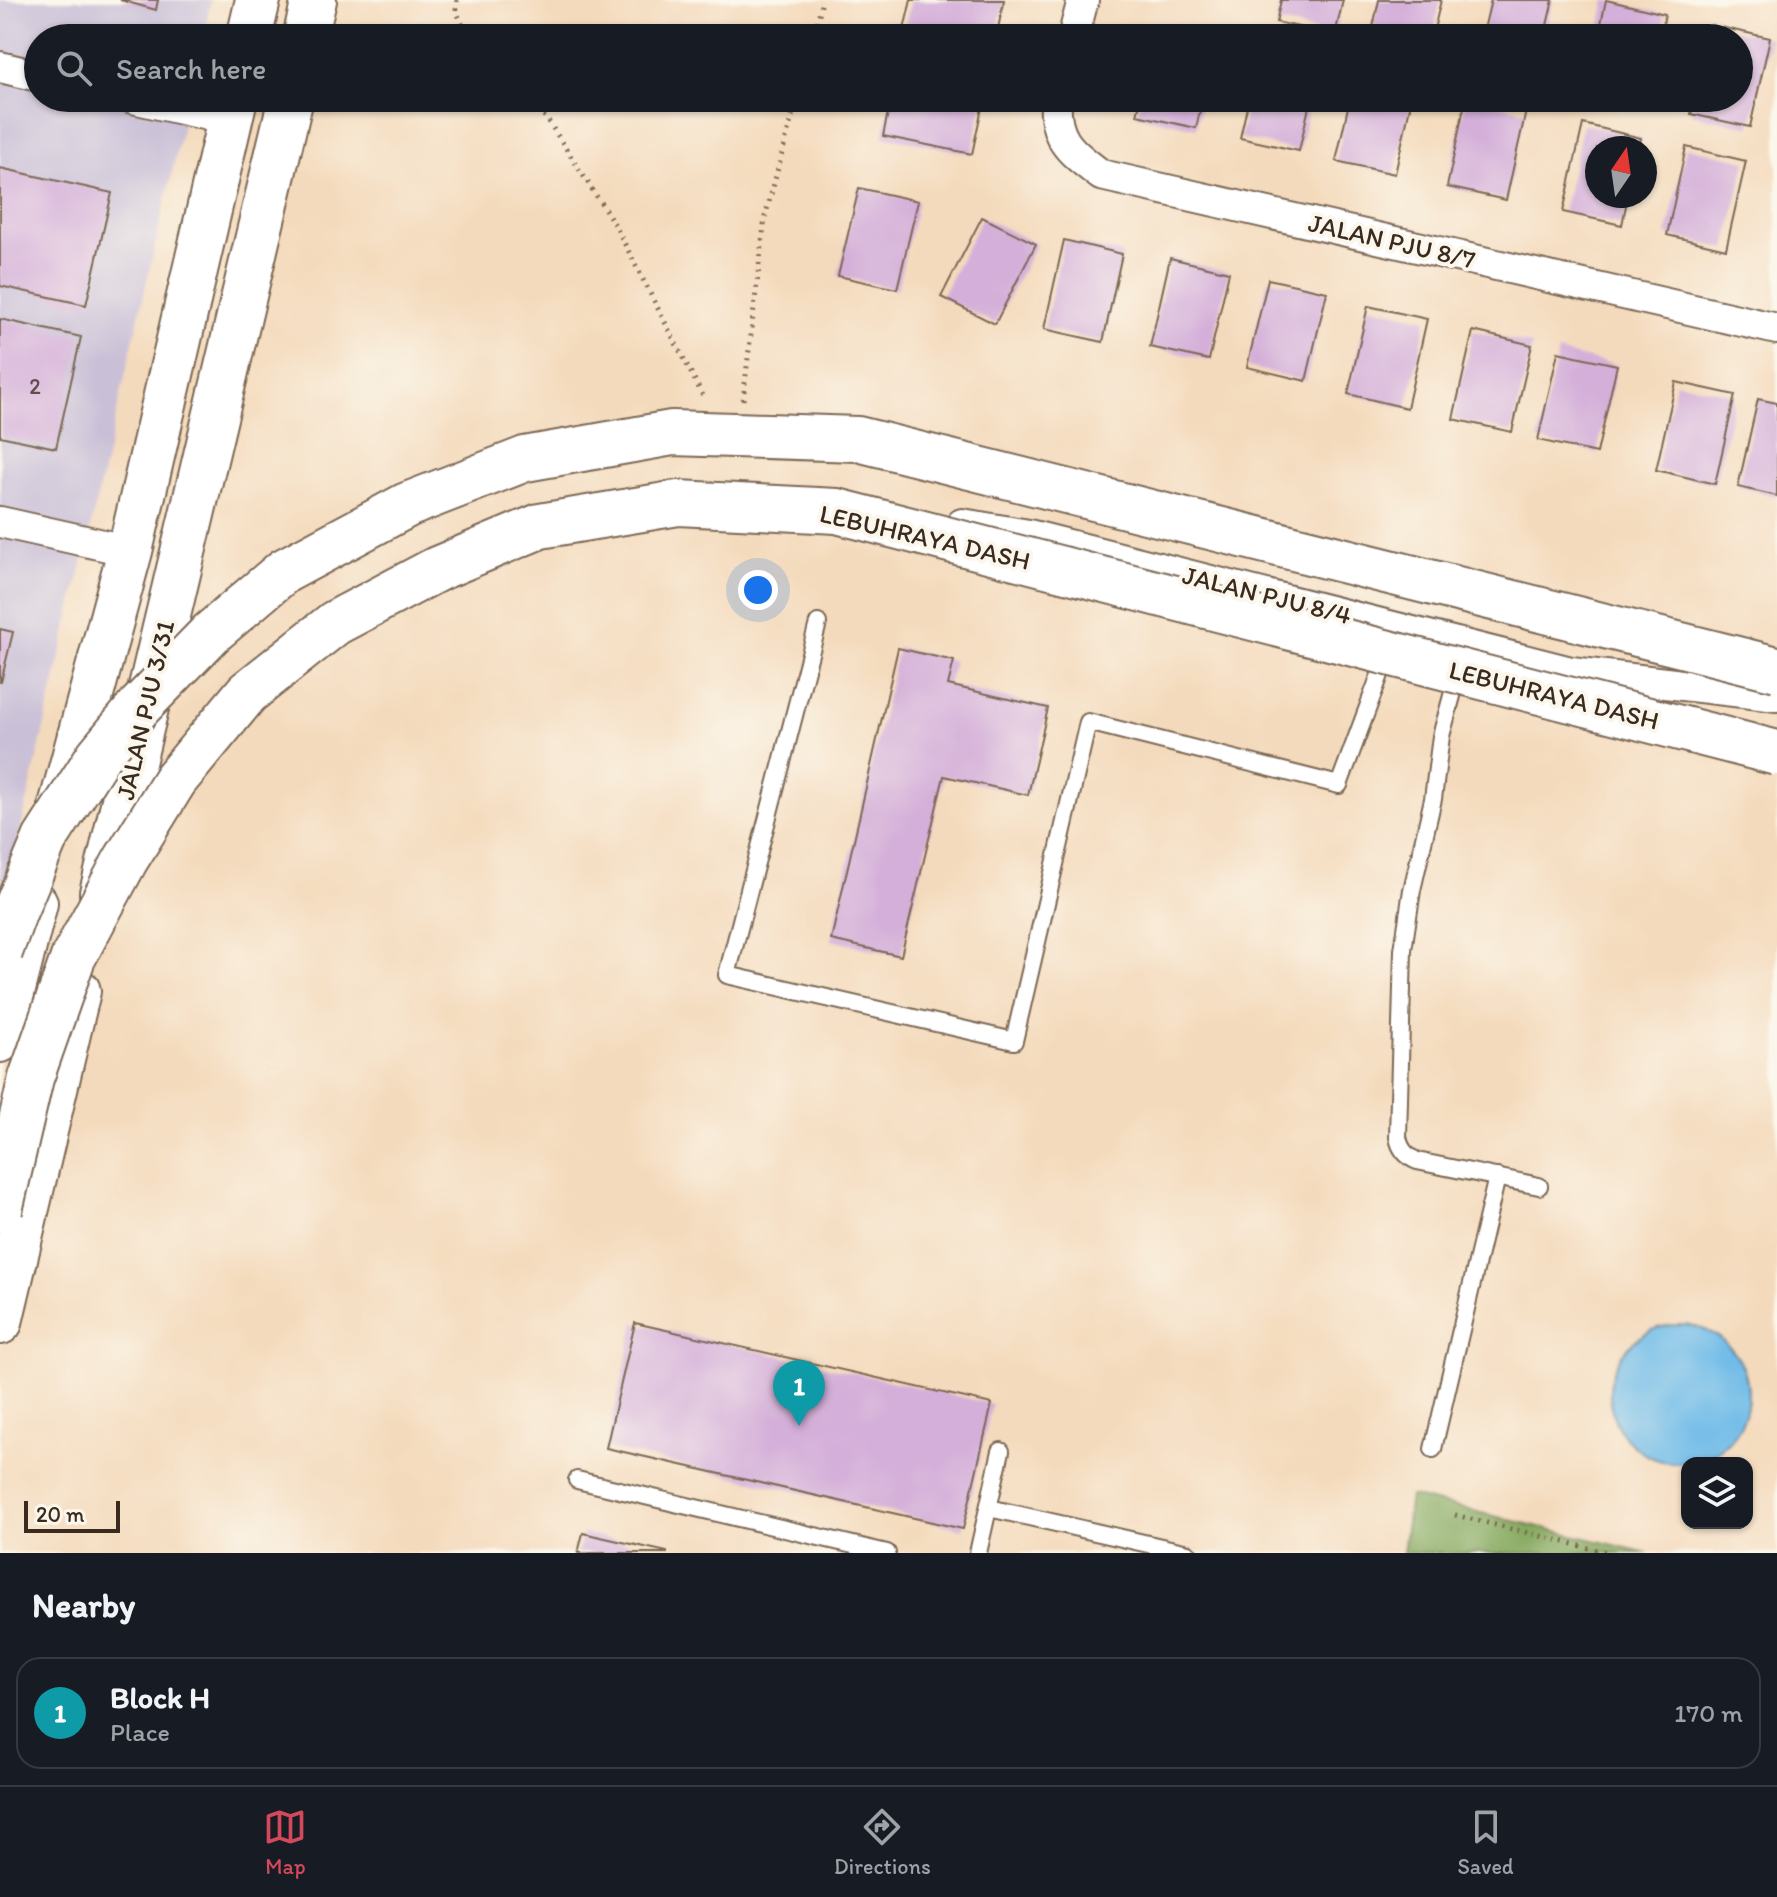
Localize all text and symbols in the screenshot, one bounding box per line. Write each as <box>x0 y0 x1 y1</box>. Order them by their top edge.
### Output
search box <box>24 24 1753 112</box>
icon: search <box>52 46 96 90</box>
text: Search here <box>116 50 266 87</box>
north arrow <box>1585 136 1657 208</box>
street label: JALAN PJU 8/7 <box>1306 206 1479 276</box>
house number: 2 <box>29 373 41 400</box>
street label: LEBUHRAYA DASH <box>817 497 1033 577</box>
street label: JALAN PJU 8/4 <box>1179 559 1355 632</box>
your location <box>738 570 778 610</box>
street label: JALAN PJU 3/31 <box>109 617 181 803</box>
street label: LEBUHRAYA DASH <box>1446 653 1662 737</box>
pin: 1 <box>773 1360 825 1426</box>
map controls <box>1681 1457 1753 1529</box>
button: layers <box>1681 1457 1753 1529</box>
scale bar <box>24 1497 120 1533</box>
text: 20 m <box>36 1501 85 1528</box>
text: Nearby <box>32 1585 135 1626</box>
text: Block H <box>110 1679 210 1716</box>
text: 1 <box>54 1697 66 1729</box>
text: 170 m <box>1674 1697 1743 1729</box>
text: Place <box>110 1716 170 1748</box>
tab: Map <box>263 1805 307 1880</box>
tab: Directions <box>834 1805 931 1880</box>
tab: Saved <box>1457 1805 1514 1880</box>

